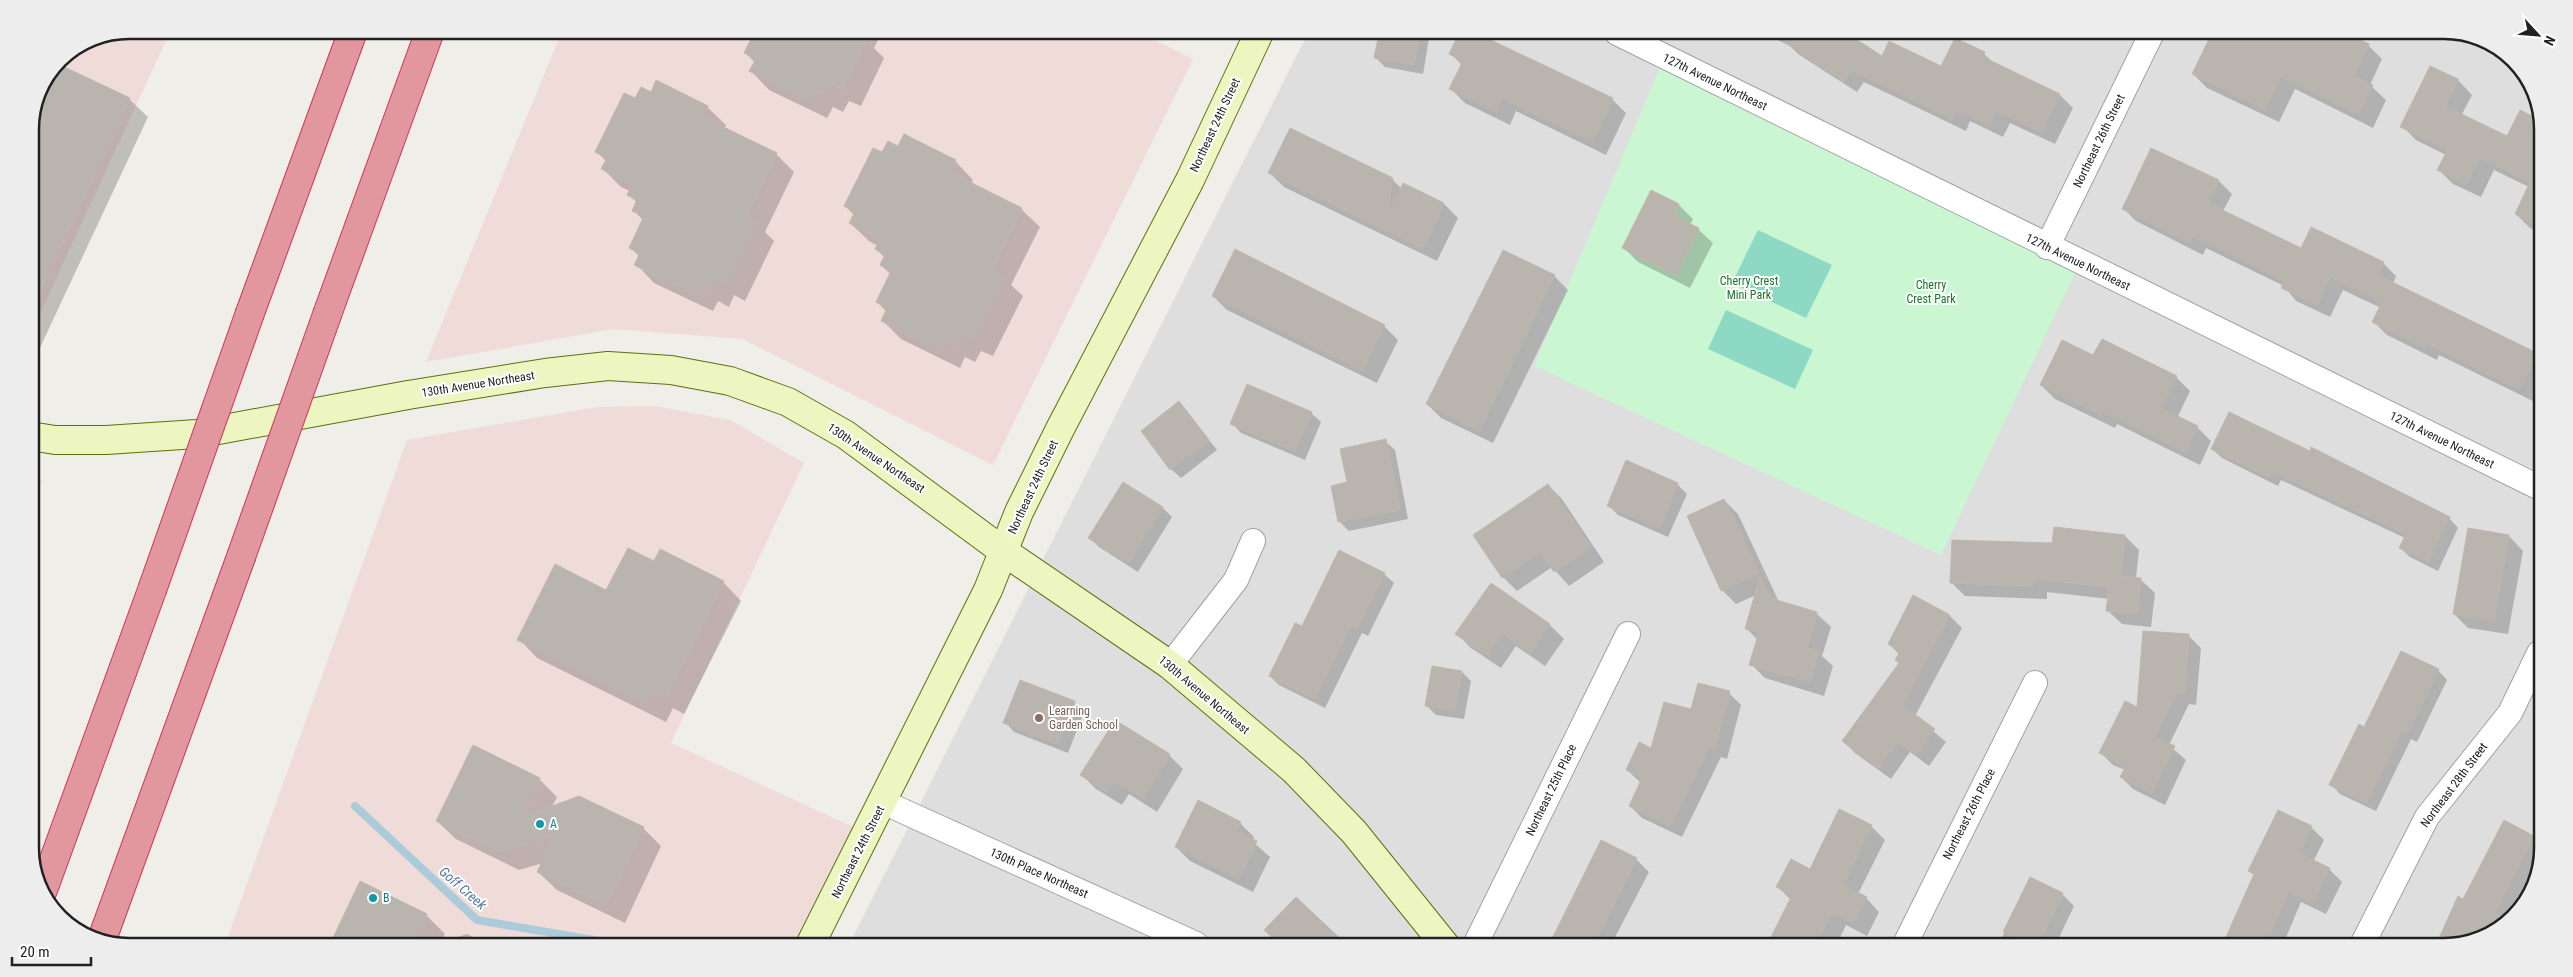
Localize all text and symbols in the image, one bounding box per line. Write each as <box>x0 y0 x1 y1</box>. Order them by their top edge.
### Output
north arrow <box>2513 10 2563 60</box>
text: N <box>2541 33 2559 48</box>
street label: 127th Avenue Northeast <box>1661 51 1770 114</box>
street label: Northeast 24th Street <box>1187 75 1243 174</box>
street label: Northeast 26th Street <box>2070 92 2128 190</box>
street label: 127th Avenue Northeast <box>2024 231 2133 294</box>
park label: Cherry Crest Mini Park <box>1720 274 1779 302</box>
park label: Cherry Crest Park <box>1906 278 1956 306</box>
street label: 130th Avenue Northeast <box>420 368 536 400</box>
street label: 127th Avenue Northeast <box>2388 409 2497 472</box>
street label: 130th Avenue Northeast <box>825 420 928 496</box>
street label: Northeast 24th Street <box>1005 437 1061 536</box>
street label: 130th Avenue Northeast <box>1156 653 1253 737</box>
place label: Learning Garden School <box>1049 704 1118 732</box>
marker: Learning Garden School <box>1033 712 1045 724</box>
street label: Northeast 28th Street <box>2418 740 2491 830</box>
street label: Northeast 25th Place <box>1523 742 1579 838</box>
street label: Northeast 26th Place <box>1940 766 1998 862</box>
street label: Northeast 24th Street <box>829 803 888 901</box>
place label: A <box>550 817 557 831</box>
marker: A <box>534 818 546 830</box>
street label: 130th Place Northeast <box>988 845 1091 901</box>
water label: Goff Creek <box>436 863 490 913</box>
place label: B <box>383 891 390 905</box>
marker: B <box>367 892 379 904</box>
scale bar <box>12 934 91 966</box>
text: 20 m <box>20 943 50 961</box>

